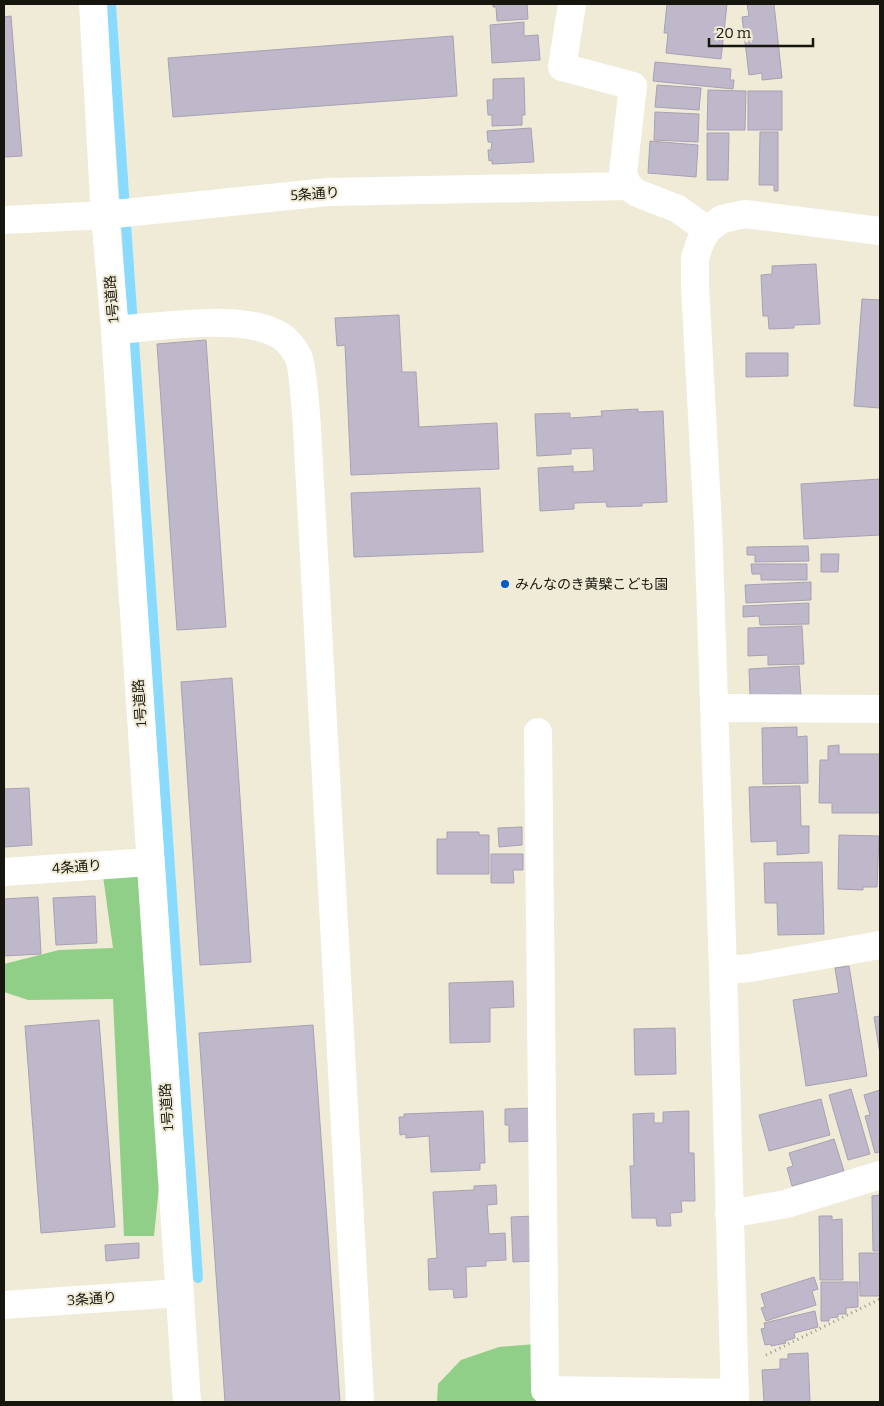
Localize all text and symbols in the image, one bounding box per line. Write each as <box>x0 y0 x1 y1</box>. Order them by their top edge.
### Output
scale bar <box>709 15 813 47</box>
text: 20 m <box>716 24 752 42</box>
street label: 5条通り <box>290 184 340 204</box>
street label: 1号道路 <box>101 275 123 323</box>
place label: みんなのき黄檗こども園 <box>515 576 669 593</box>
marker: みんなのき黄檗こども園 <box>499 578 511 590</box>
street label: 1号道路 <box>130 679 150 727</box>
street label: 4条通り <box>51 857 103 877</box>
street label: 1号道路 <box>157 1083 177 1131</box>
street label: 3条通り <box>66 1289 118 1309</box>

